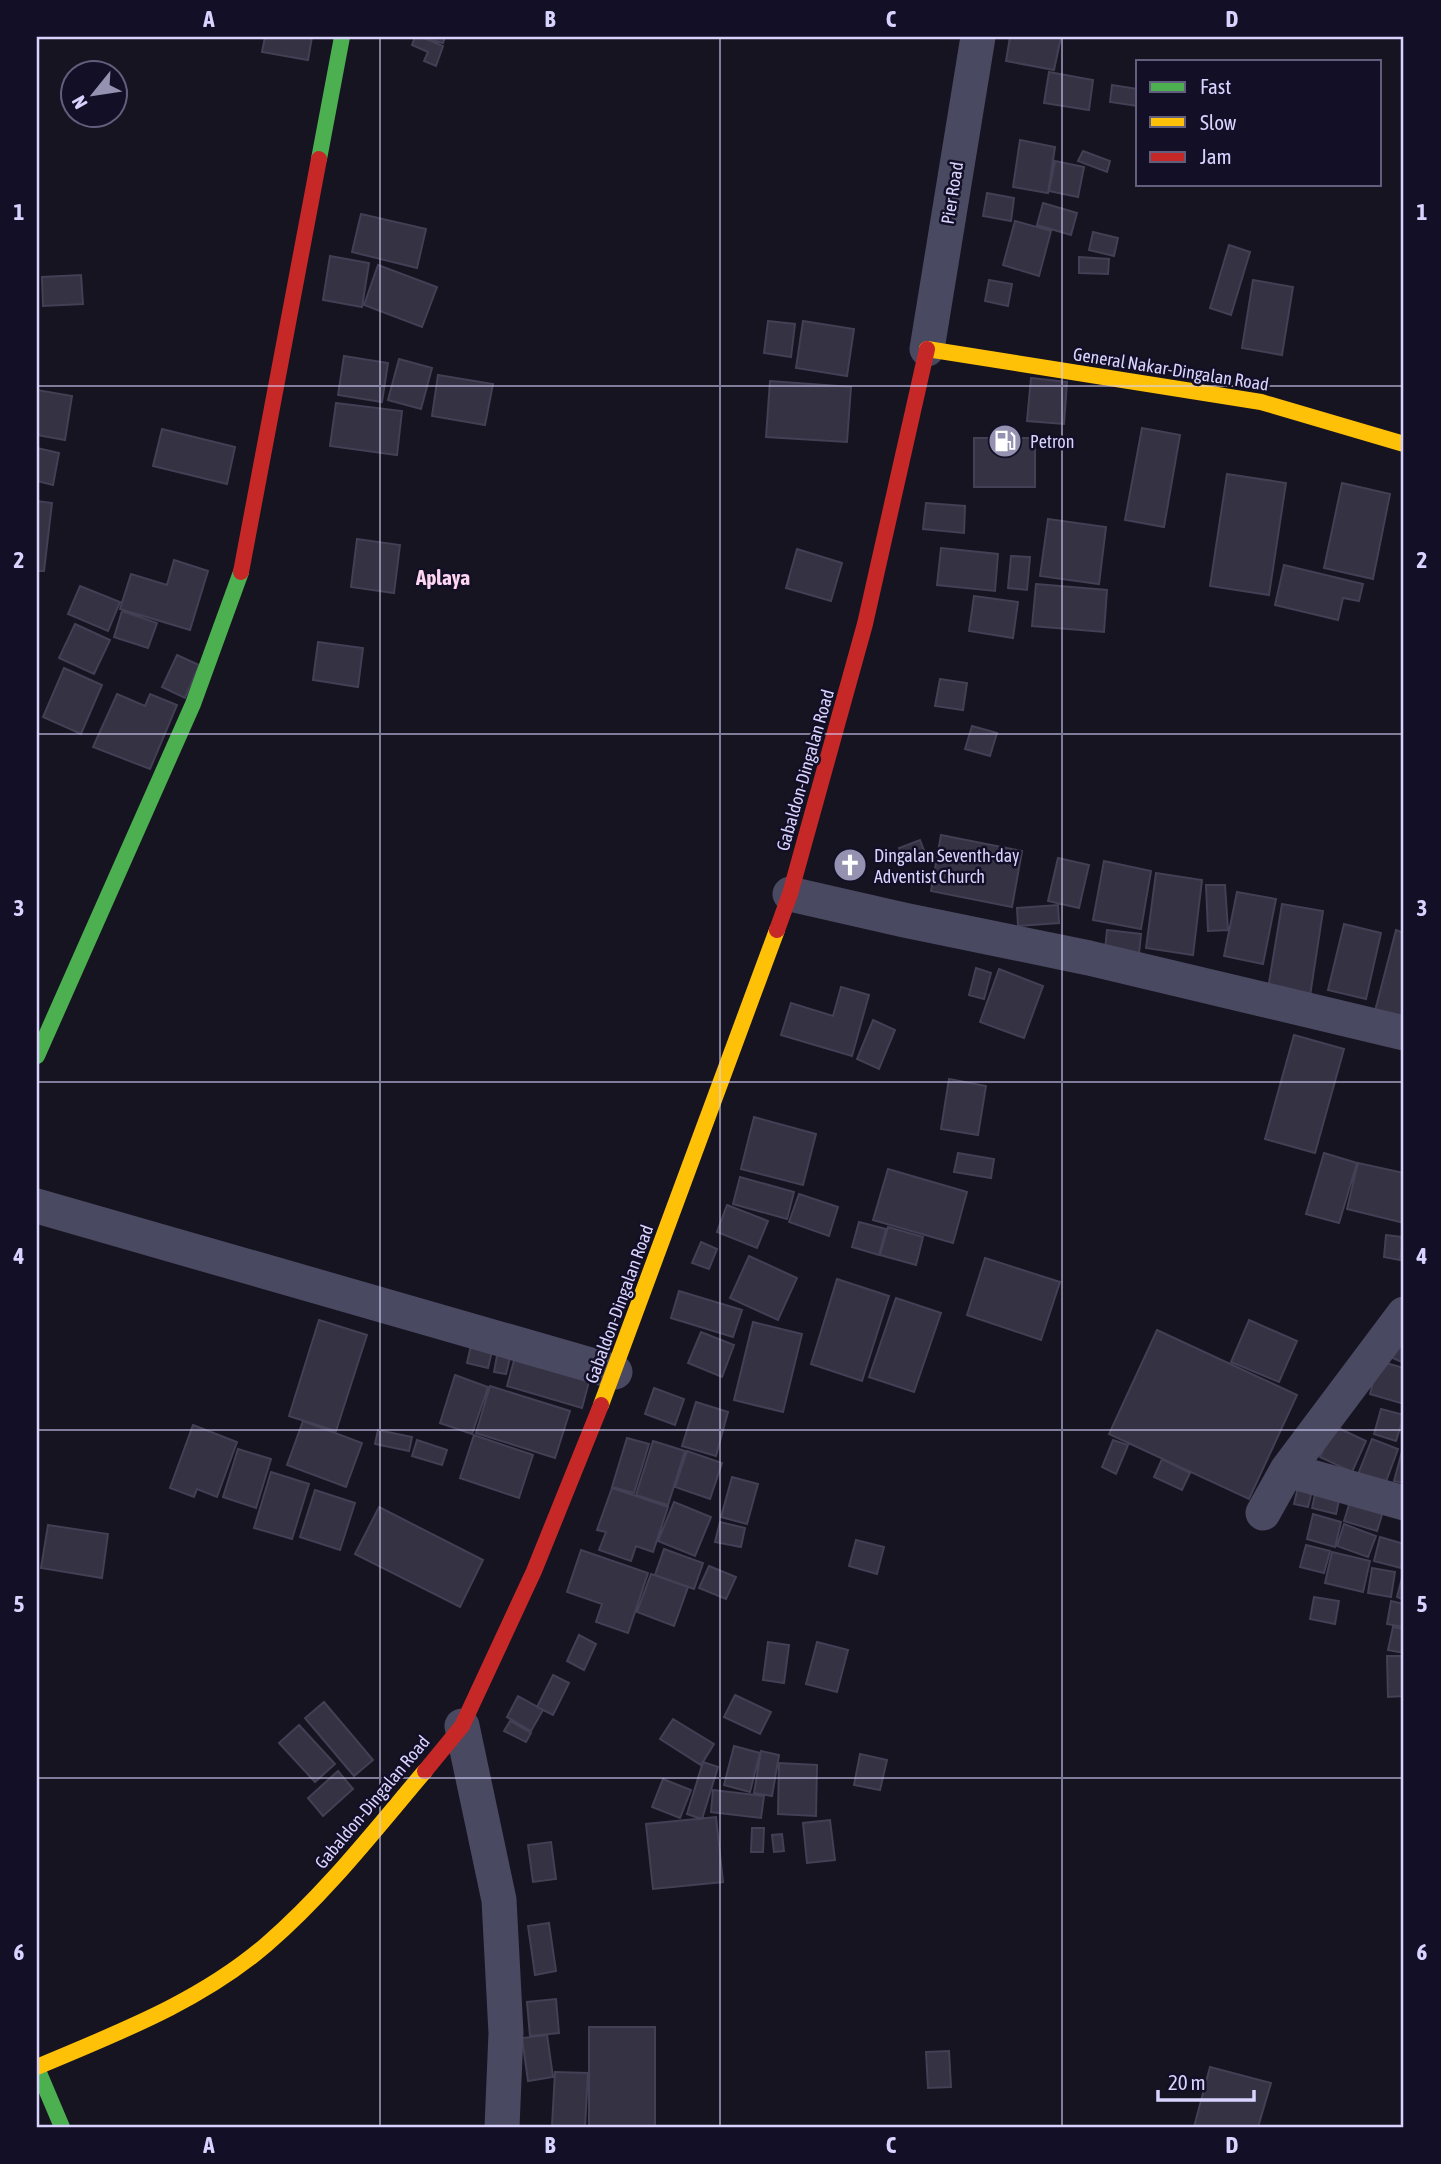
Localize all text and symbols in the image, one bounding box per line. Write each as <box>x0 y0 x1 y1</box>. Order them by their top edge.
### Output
text: A <box>202 6 215 32</box>
text: B <box>545 6 556 32</box>
text: C <box>886 6 897 32</box>
text: D <box>1226 6 1239 32</box>
north arrow <box>60 60 130 130</box>
legend <box>1136 60 1382 186</box>
text: Fast <box>1200 74 1231 98</box>
text: N <box>67 92 92 113</box>
text: Slow <box>1200 110 1237 134</box>
text: Jam <box>1200 144 1232 168</box>
street label: Pier Road <box>937 160 967 226</box>
text: 1 <box>14 199 25 225</box>
text: 1 <box>1417 199 1428 225</box>
street label: General Nakar-Dingalan Road <box>1072 343 1270 395</box>
fuel station icon: Petron <box>986 422 1024 460</box>
place label: Petron <box>1030 431 1075 452</box>
text: 2 <box>14 547 24 573</box>
text: 2 <box>1417 547 1427 573</box>
district label: Aplaya <box>415 565 470 589</box>
street label: Gabaldon-Dingalan Road <box>772 687 838 853</box>
place label: Dingalan Seventh-day Adventist Church <box>874 845 1019 887</box>
church icon: Dingalan Seventh-day Adventist Church <box>831 846 869 884</box>
text: 3 <box>14 895 24 921</box>
text: 3 <box>1417 895 1427 921</box>
street label: Gabaldon-Dingalan Road <box>581 1222 657 1386</box>
text: 4 <box>13 1243 25 1269</box>
text: 4 <box>1416 1243 1428 1269</box>
text: 5 <box>14 1591 25 1617</box>
text: 5 <box>1417 1591 1428 1617</box>
street label: Gabaldon-Dingalan Road <box>310 1731 434 1873</box>
text: 6 <box>14 1939 25 1965</box>
text: 6 <box>1417 1939 1428 1965</box>
scale bar <box>1158 2059 1254 2103</box>
text: 20 m <box>1168 2070 1206 2094</box>
text: A <box>202 2132 215 2158</box>
text: B <box>545 2132 556 2158</box>
text: C <box>886 2132 897 2158</box>
text: D <box>1226 2132 1239 2158</box>

